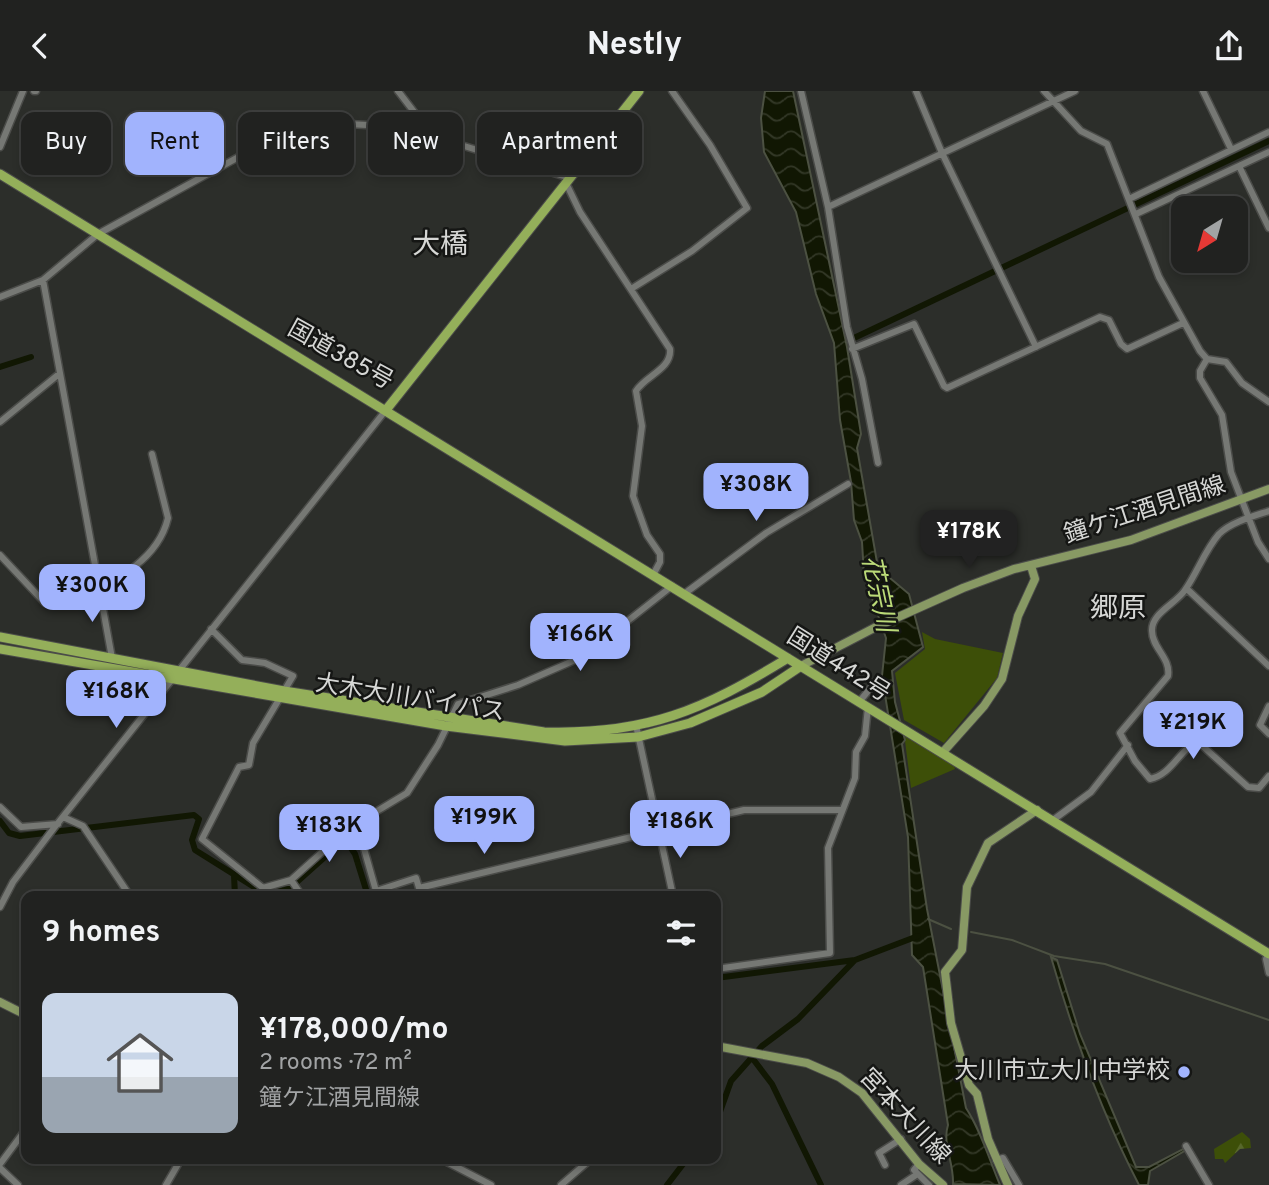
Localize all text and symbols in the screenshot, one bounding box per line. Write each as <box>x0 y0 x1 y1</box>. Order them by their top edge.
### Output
text: Nestly <box>587 26 682 66</box>
icon: back <box>21 27 59 65</box>
icon: share <box>1210 27 1248 65</box>
chip: Buy <box>21 112 111 175</box>
chip: Rent <box>125 112 224 175</box>
chip: Filters <box>238 112 354 175</box>
chip: New <box>368 112 463 175</box>
chip: Apartment <box>477 112 642 175</box>
north arrow <box>1171 196 1248 273</box>
map controls <box>1171 196 1248 273</box>
district label: 大橋 <box>412 228 468 264</box>
street label: 国道385号 <box>282 315 398 397</box>
pin: ¥308K <box>707 463 805 523</box>
text: ¥308K <box>719 471 793 500</box>
street label: 鐘ケ江酒見間線 <box>1060 471 1230 551</box>
pin: ¥178K <box>920 511 1018 570</box>
text: ¥178K <box>936 518 1002 547</box>
water label: 花宗川 <box>853 552 902 639</box>
pin: ¥300K <box>43 565 141 624</box>
text: ¥300K <box>55 572 129 601</box>
district label: 郷原 <box>1090 592 1146 628</box>
pin: ¥166K <box>531 613 629 673</box>
text: ¥166K <box>546 621 614 650</box>
street label: 国道442号 <box>781 622 895 710</box>
street label: 大木大川バイパス <box>313 669 507 729</box>
pin: ¥168K <box>67 671 165 730</box>
text: ¥168K <box>82 678 150 707</box>
pin: ¥219K <box>1144 701 1242 761</box>
text: ¥219K <box>1159 709 1227 738</box>
pin: ¥199K <box>435 797 533 856</box>
pin: ¥186K <box>631 801 729 860</box>
text: ¥199K <box>450 804 518 833</box>
pin: ¥183K <box>280 805 378 864</box>
text: ¥186K <box>646 808 714 837</box>
text: ¥183K <box>295 812 363 841</box>
icon: filters <box>662 914 700 952</box>
text: 9 homes <box>42 915 160 952</box>
text: ¥178,000/mo <box>259 1012 449 1049</box>
icon: home <box>98 1021 182 1105</box>
text: 2 rooms · 72 m² <box>259 1049 412 1078</box>
place label: 大川市立大川中学校 <box>954 1057 1170 1087</box>
street label: 宮本大川線 <box>852 1063 956 1171</box>
marker: 大川市立大川中学校 <box>1176 1064 1192 1080</box>
text: 鐘ケ江酒見間線 <box>259 1085 420 1114</box>

